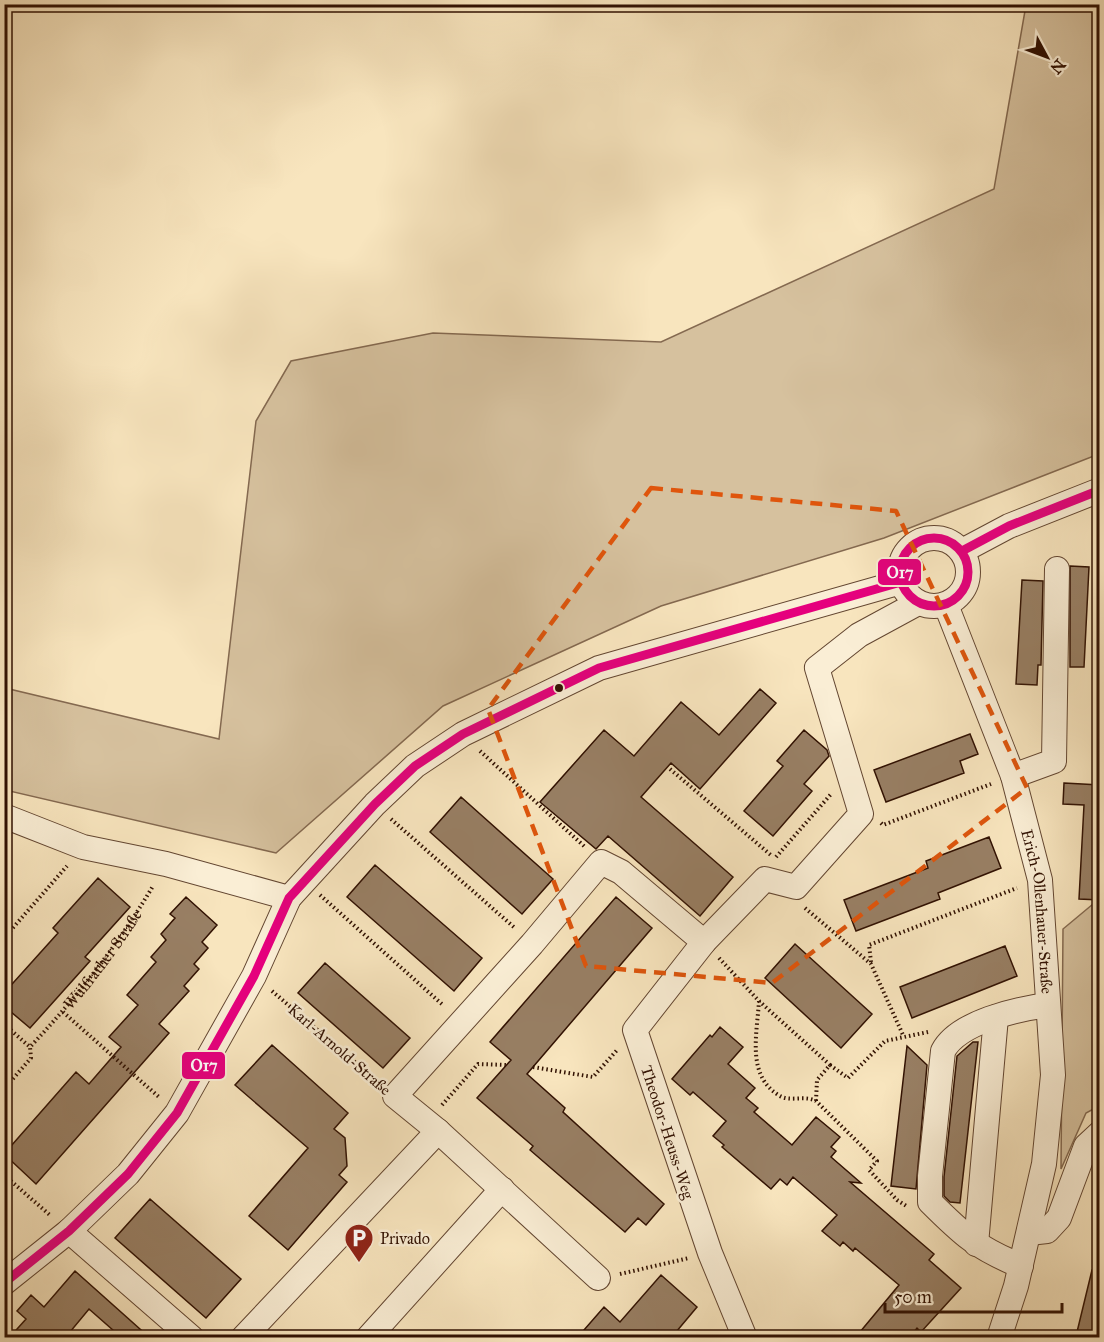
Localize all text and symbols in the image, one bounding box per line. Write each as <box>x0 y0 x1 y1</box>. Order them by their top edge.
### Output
north arrow <box>1017 27 1077 87</box>
text: N <box>1046 55 1070 78</box>
line badge: O17 <box>877 558 922 586</box>
text: O17 <box>886 563 914 582</box>
unlabelled marker <box>553 682 565 694</box>
street label: Erich-Ollenhauer-Straße <box>1017 827 1057 995</box>
street label: Wülfrather Straße <box>59 906 146 1013</box>
street label: Karl-Arnold-Straße <box>284 1000 395 1099</box>
line badge: O17 <box>181 1051 226 1080</box>
text: O17 <box>190 1056 218 1075</box>
street label: Theodor-Heuss-Weg <box>636 1063 698 1202</box>
parking icon: Privado <box>343 1222 375 1264</box>
place label: Privado <box>380 1229 430 1248</box>
scale bar <box>885 1276 1062 1314</box>
text: 50 m <box>894 1286 932 1308</box>

